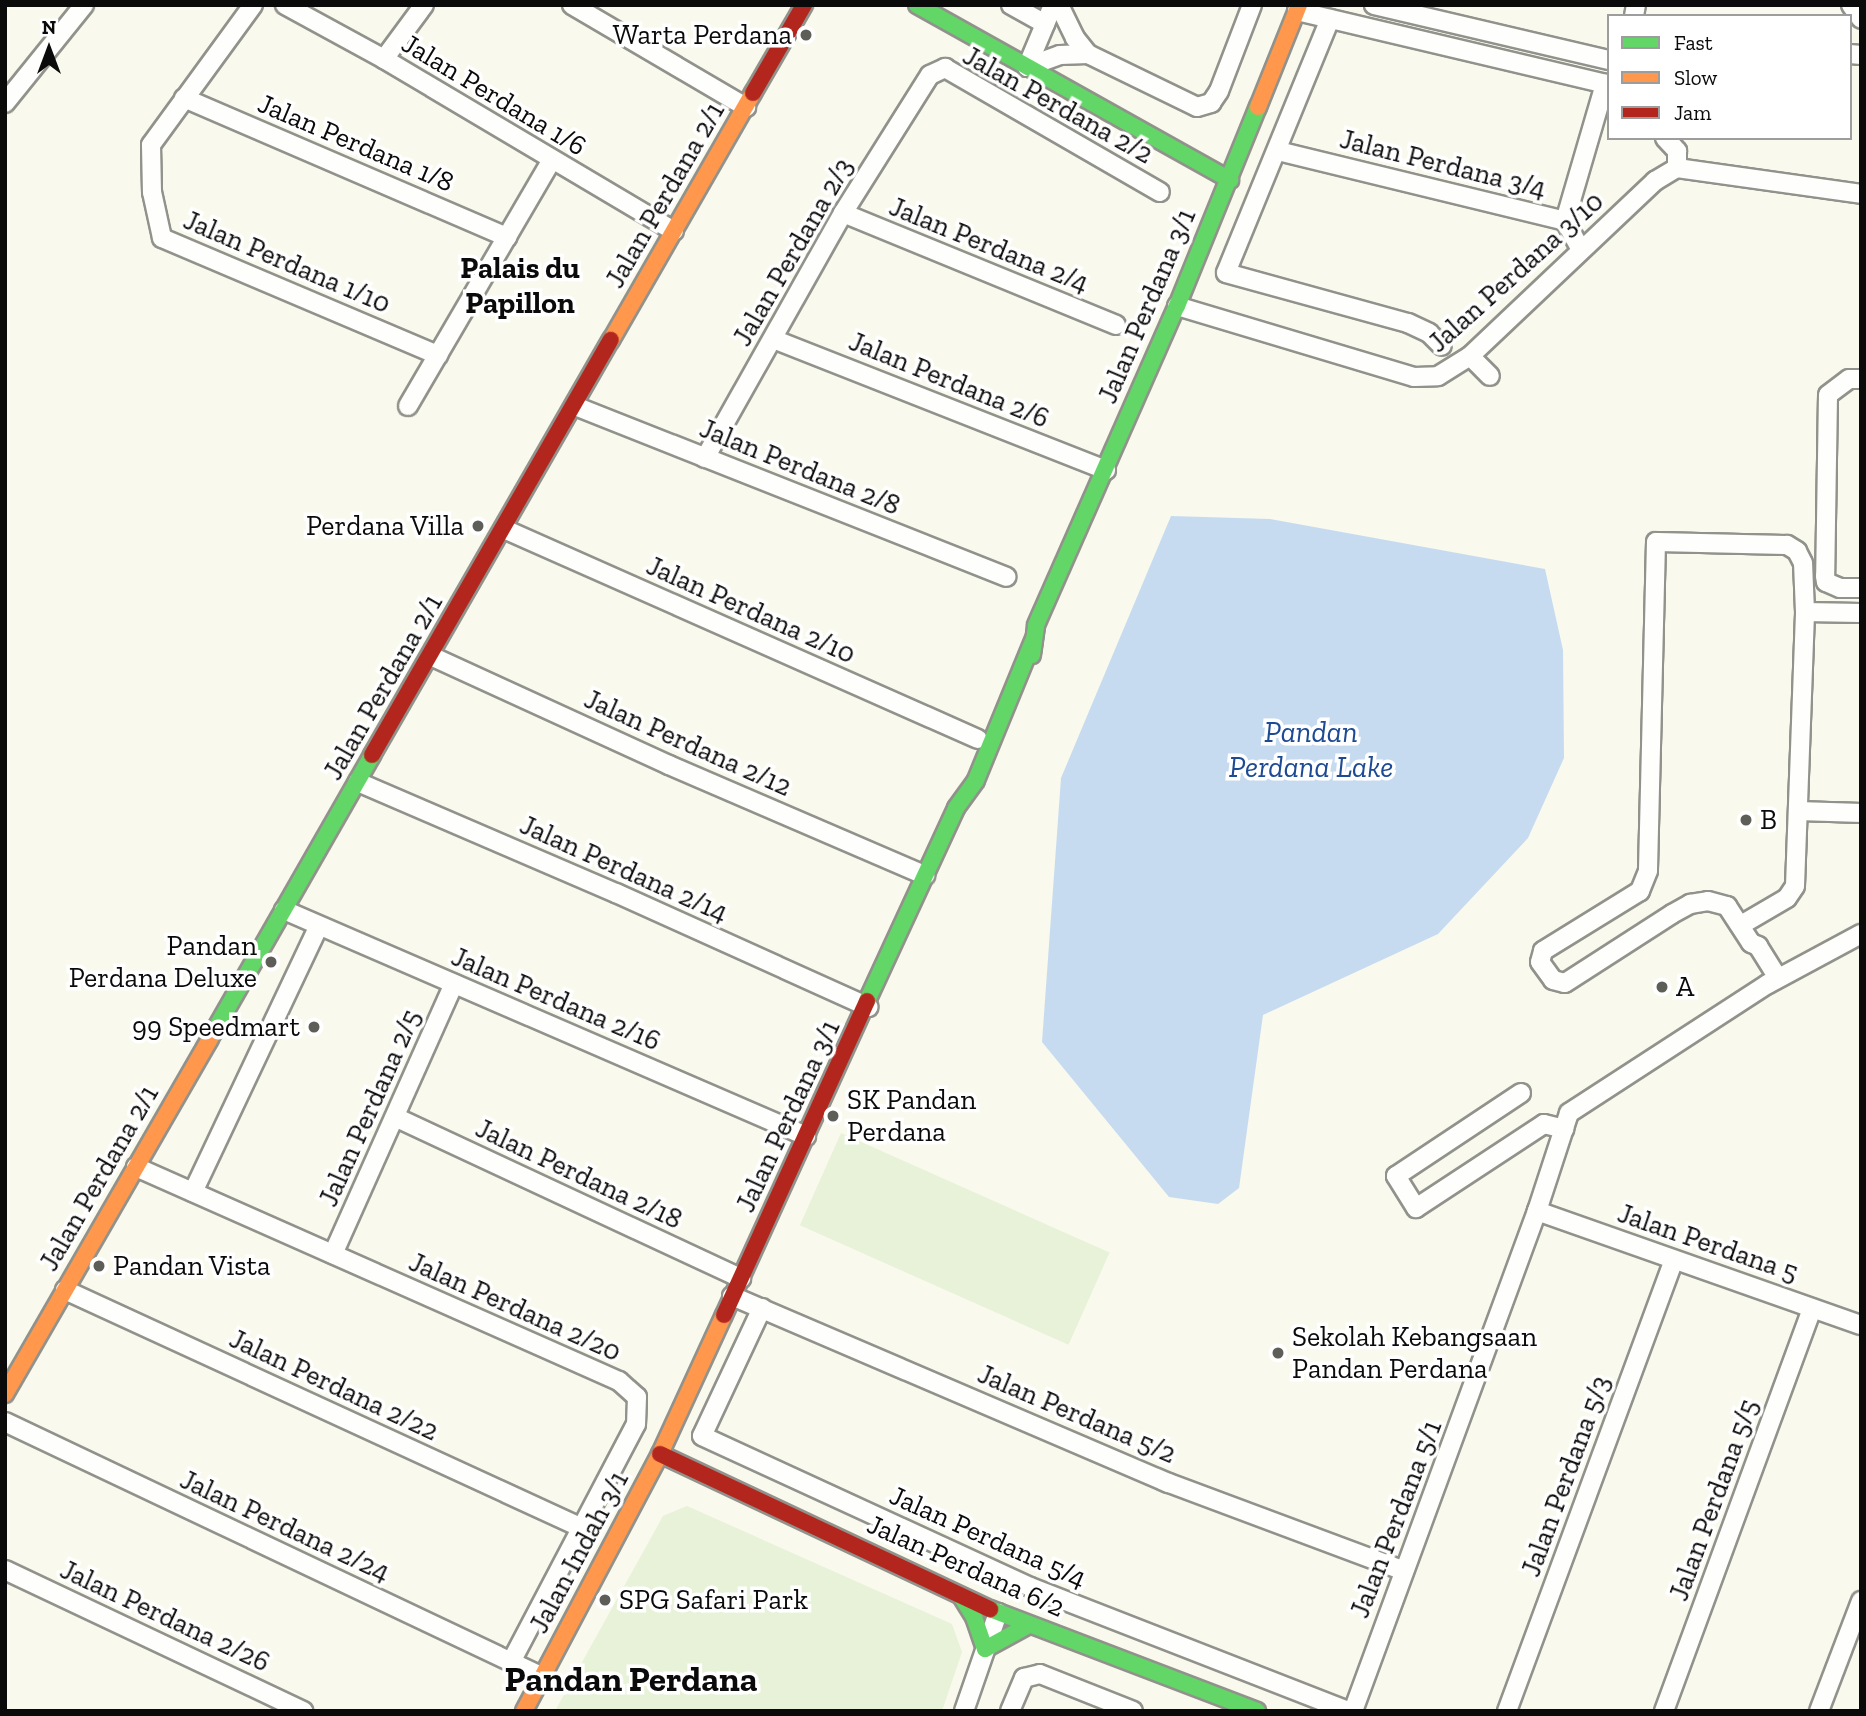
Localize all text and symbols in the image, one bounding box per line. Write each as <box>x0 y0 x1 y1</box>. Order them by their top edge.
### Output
north arrow <box>14 14 84 84</box>
legend <box>1607 14 1852 140</box>
text: N <box>42 16 56 39</box>
place label: Warta Perdana <box>613 18 792 52</box>
street label: Jalan Perdana 1/6 <box>396 27 592 163</box>
marker: Warta Perdana <box>798 27 814 43</box>
text: Fast <box>1674 30 1713 55</box>
street label: Jalan Perdana 2/2 <box>957 39 1159 171</box>
text: Slow <box>1674 65 1717 90</box>
street label: Jalan Perdana 1/8 <box>253 87 459 199</box>
street label: Jalan Perdana 2/1 <box>598 96 732 294</box>
text: Jam <box>1674 100 1711 125</box>
street label: Jalan Perdana 3/4 <box>1337 122 1549 206</box>
street label: Jalan Perdana 2/3 <box>726 152 860 352</box>
street label: Jalan Perdana 3/10 <box>1421 185 1611 359</box>
street label: Jalan Perdana 2/4 <box>885 190 1093 300</box>
street label: Jalan Perdana 1/10 <box>179 203 395 321</box>
street label: Jalan Perdana 3/1 <box>1091 204 1203 408</box>
district label: Palais du Papillon <box>460 250 580 320</box>
street label: Jalan Perdana 2/6 <box>844 325 1054 435</box>
street label: Jalan Perdana 2/8 <box>695 412 905 522</box>
place label: Perdana Villa <box>305 509 464 543</box>
marker: Perdana Villa <box>470 518 486 534</box>
street label: Jalan Perdana 2/10 <box>641 549 861 671</box>
street label: Jalan Perdana 2/1 <box>316 588 450 786</box>
street label: Jalan Perdana 2/12 <box>579 682 797 804</box>
water label: Pandan Perdana Lake <box>1229 714 1393 784</box>
place label: B <box>1760 803 1777 837</box>
street label: Jalan Perdana 2/14 <box>515 808 733 930</box>
marker: B <box>1738 812 1754 828</box>
place label: Pandan Perdana Deluxe <box>69 929 257 995</box>
street label: Jalan Perdana 2/16 <box>446 940 666 1058</box>
marker: Pandan Perdana Deluxe <box>263 954 279 970</box>
place label: A <box>1676 970 1694 1004</box>
marker: A <box>1654 979 1670 995</box>
street label: Jalan Perdana 2/5 <box>312 1004 428 1212</box>
place label: 99 Speedmart <box>132 1010 300 1044</box>
street label: Jalan Perdana 3/1 <box>729 1015 847 1217</box>
marker: 99 Speedmart <box>306 1019 322 1035</box>
street label: Jalan Perdana 2/1 <box>32 1079 166 1277</box>
place label: SK Pandan Perdana <box>847 1083 977 1149</box>
marker: SK Pandan Perdana <box>825 1108 841 1124</box>
street label: Jalan Perdana 2/18 <box>470 1111 688 1237</box>
street label: Jalan Perdana 5 <box>1613 1196 1803 1290</box>
street label: Jalan Perdana 2/20 <box>404 1245 626 1369</box>
place label: Pandan Vista <box>113 1249 271 1283</box>
marker: Pandan Vista <box>91 1258 107 1274</box>
place label: Sekolah Kebangsaan Pandan Perdana <box>1292 1320 1537 1386</box>
street label: Jalan Perdana 2/22 <box>224 1322 444 1448</box>
marker: Sekolah Kebangsaan Pandan Perdana <box>1270 1345 1286 1361</box>
street label: Jalan Perdana 5/2 <box>973 1357 1181 1471</box>
street label: Jalan Perdana 5/3 <box>1514 1371 1618 1581</box>
street label: Jalan Perdana 5/5 <box>1662 1395 1766 1605</box>
street label: Jalan Perdana 5/1 <box>1343 1416 1449 1622</box>
street label: Jalan Perdana 2/24 <box>175 1463 395 1589</box>
street label: Jalan Indah 3/1 <box>522 1465 636 1639</box>
street label: Jalan Perdana 5/4 <box>884 1479 1092 1595</box>
street label: Jalan Perdana 6/2 <box>862 1507 1070 1625</box>
street label: Jalan Perdana 2/26 <box>55 1553 275 1679</box>
place label: SPG Safari Park <box>619 1583 808 1617</box>
marker: SPG Safari Park <box>597 1592 613 1608</box>
district label: Pandan Perdana <box>505 1658 757 1700</box>

